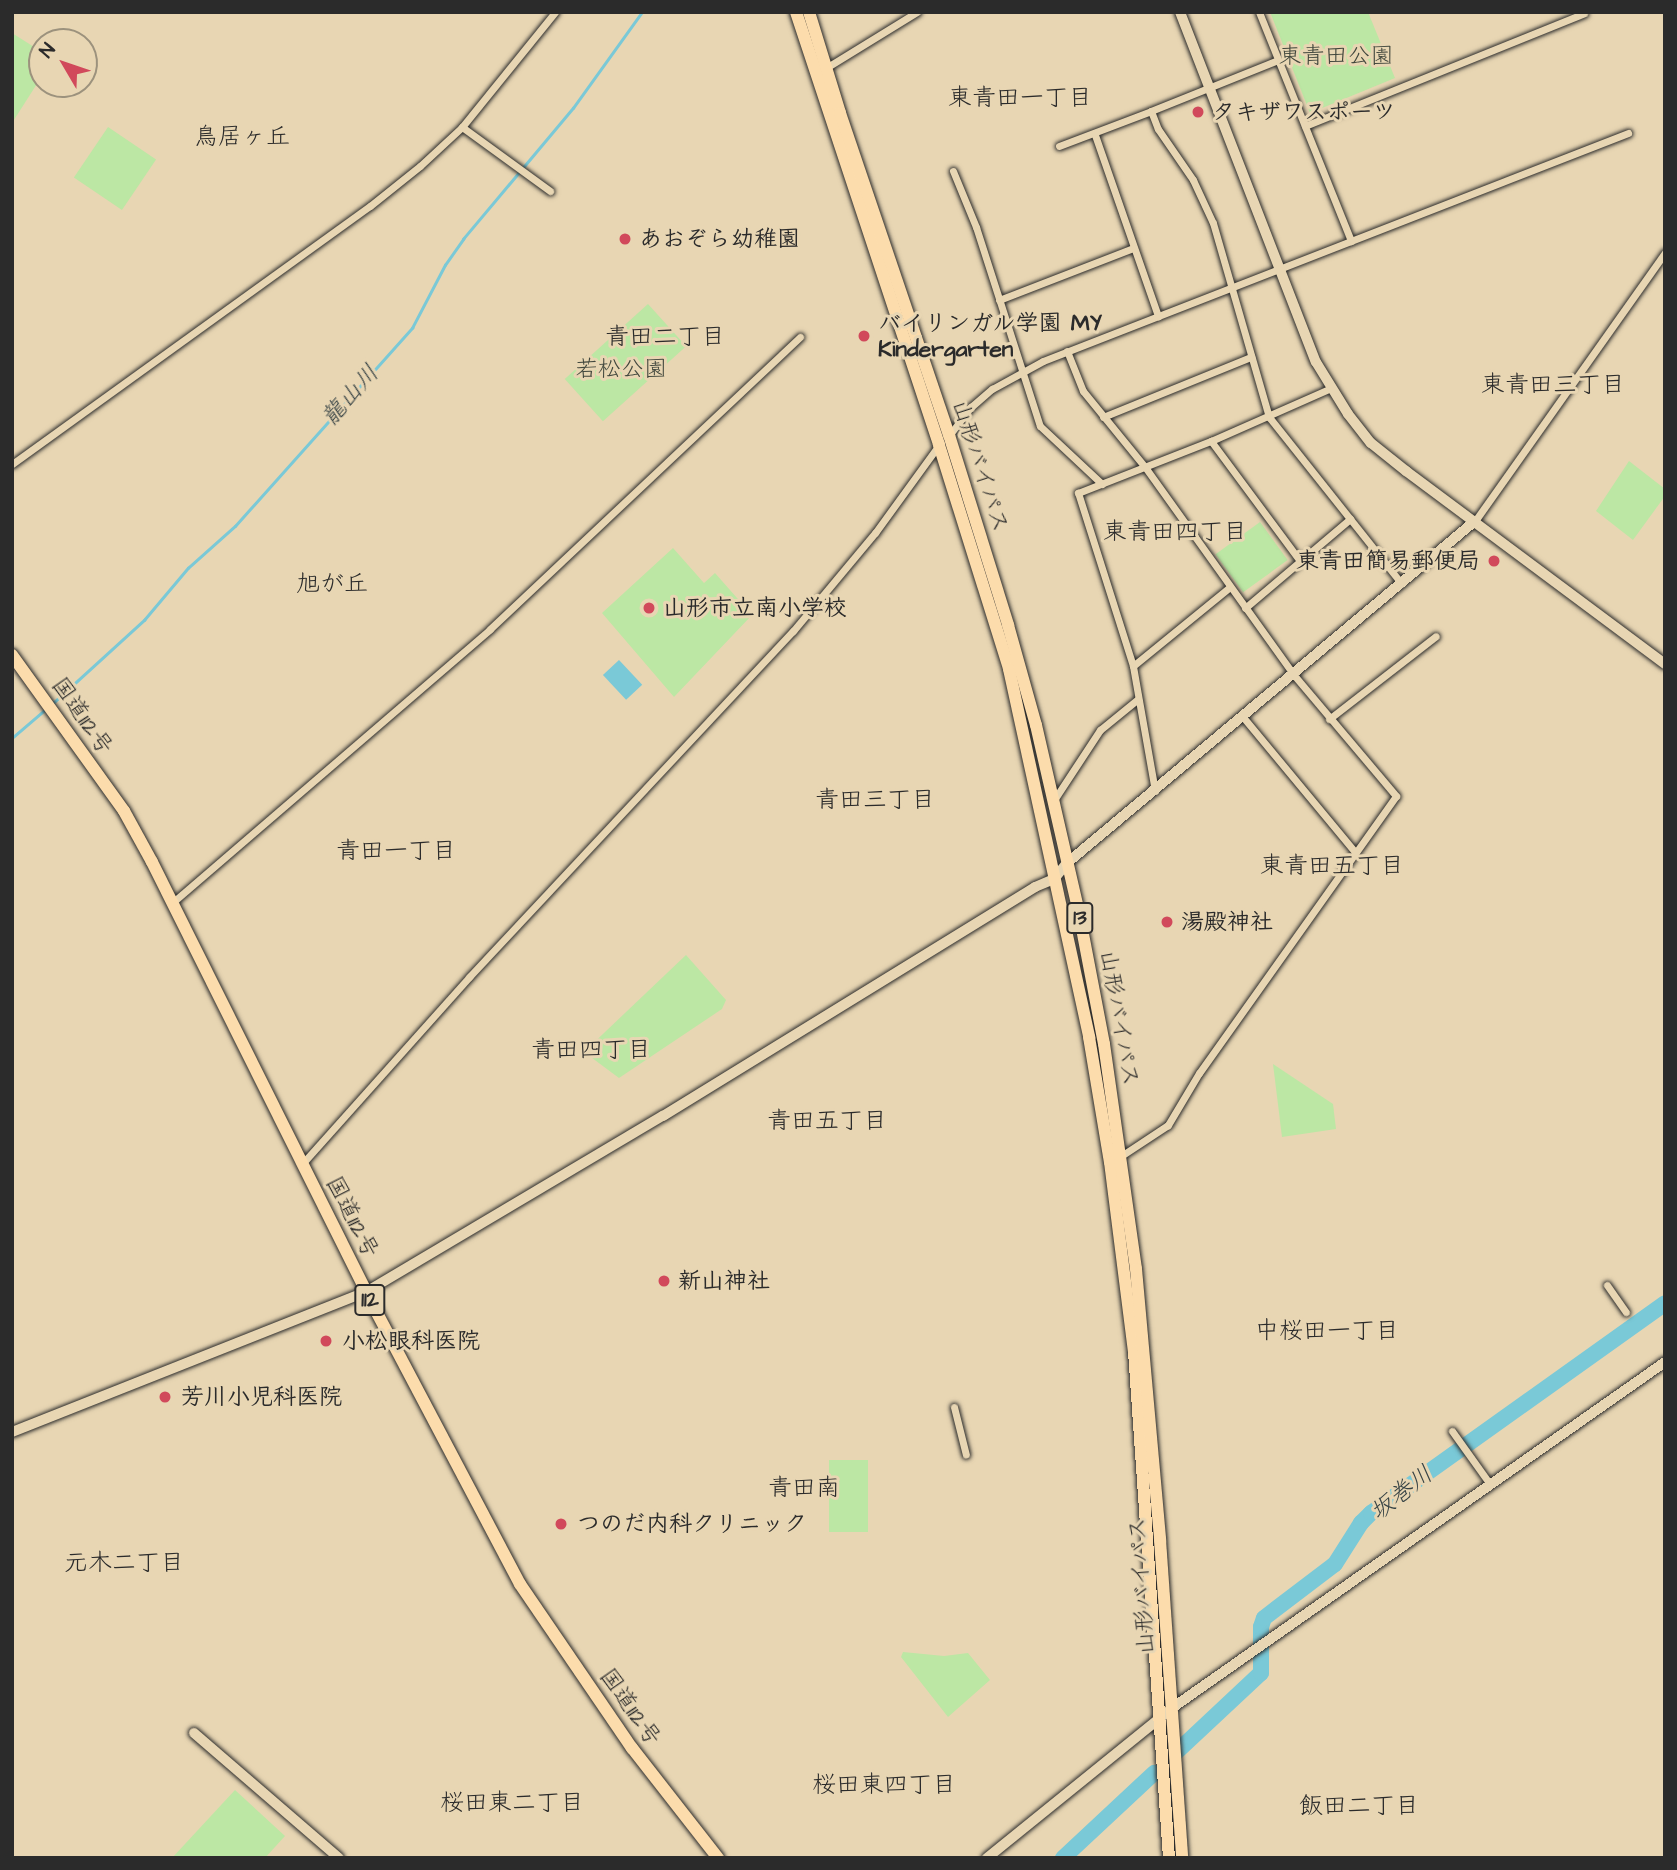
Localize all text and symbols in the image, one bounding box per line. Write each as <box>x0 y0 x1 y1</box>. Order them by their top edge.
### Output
north arrow <box>28 28 98 98</box>
text: N <box>34 38 62 64</box>
park label: 東青田公園 <box>1279 42 1393 70</box>
district label: 東青田一丁目 <box>948 85 1092 113</box>
place label: タキザワスポーツ <box>1212 98 1396 126</box>
marker: タキザワスポーツ <box>1190 104 1206 120</box>
district label: 鳥居ヶ丘 <box>194 124 290 152</box>
place label: あおぞら幼稚園 <box>639 225 800 253</box>
marker: あおぞら幼稚園 <box>617 231 633 247</box>
place label: バイリンガル学園 MY Kindergarten <box>878 309 1103 363</box>
district label: 青田二丁目 <box>605 324 725 352</box>
marker: バイリンガル学園 MY Kindergarten <box>856 328 872 344</box>
park label: 若松公園 <box>575 355 667 383</box>
water label: 龍山川 <box>316 360 386 432</box>
district label: 東青田三丁目 <box>1481 372 1625 400</box>
street label: 山形バイパス <box>946 396 1014 536</box>
district label: 東青田四丁目 <box>1103 519 1247 547</box>
place label: 東青田簡易郵便局 <box>1296 547 1480 575</box>
marker: 東青田簡易郵便局 <box>1486 553 1502 569</box>
district label: 旭が丘 <box>296 571 368 599</box>
place label: 山形市立南小学校 <box>663 594 847 622</box>
marker: 山形市立南小学校 <box>641 600 657 616</box>
street label: 国道112号 <box>45 672 119 760</box>
district label: 青田三丁目 <box>815 787 935 815</box>
district label: 青田一丁目 <box>336 838 456 866</box>
district label: 東青田五丁目 <box>1260 853 1404 881</box>
road number: 13 <box>1066 900 1094 936</box>
place label: 湯殿神社 <box>1181 908 1273 936</box>
marker: 湯殿神社 <box>1159 914 1175 930</box>
street label: 山形バイパス <box>1093 948 1145 1088</box>
district label: 青田四丁目 <box>531 1037 651 1065</box>
district label: 青田五丁目 <box>767 1108 887 1136</box>
street label: 国道112号 <box>320 1172 384 1262</box>
place label: 新山神社 <box>678 1267 770 1295</box>
marker: 新山神社 <box>656 1273 672 1289</box>
road number: 112 <box>354 1282 386 1318</box>
district label: 中桜田一丁目 <box>1255 1318 1399 1346</box>
place label: 小松眼科医院 <box>342 1327 480 1355</box>
marker: 小松眼科医院 <box>316 1331 336 1351</box>
place label: 芳川小児科医院 <box>181 1383 342 1411</box>
marker: 芳川小児科医院 <box>155 1387 175 1407</box>
water label: 坂巻川 <box>1365 1460 1439 1528</box>
district label: 青田南 <box>768 1475 840 1503</box>
place label: つのだ内科クリニック <box>577 1510 807 1538</box>
marker: つのだ内科クリニック <box>551 1514 571 1534</box>
street label: 山形バイパス <box>1123 1516 1161 1656</box>
district label: 元木二丁目 <box>64 1550 184 1578</box>
street label: 国道112号 <box>593 1663 667 1751</box>
district label: 桜田東四丁目 <box>812 1772 956 1800</box>
district label: 桜田東二丁目 <box>440 1790 584 1818</box>
district label: 飯田二丁目 <box>1299 1793 1419 1821</box>

